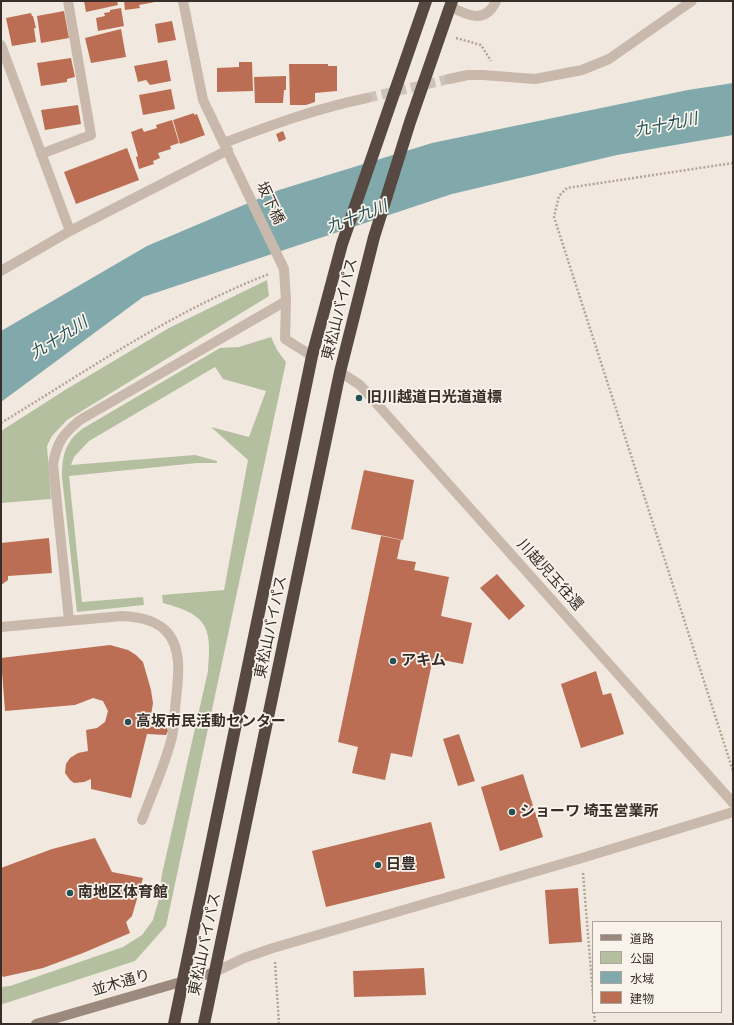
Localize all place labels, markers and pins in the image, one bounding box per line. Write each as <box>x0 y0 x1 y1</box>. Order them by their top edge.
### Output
place label: 旧川越道日光道道標 <box>367 389 502 407</box>
marker: 旧川越道日光道道標 <box>354 393 364 403</box>
place label: アキム <box>401 652 446 670</box>
marker: アキム <box>388 656 398 666</box>
place label: 高坂市民活動センター <box>136 713 286 731</box>
marker: 高坂市民活動センター <box>123 717 133 727</box>
place label: ショーワ 埼玉営業所 <box>520 803 658 821</box>
marker: ショーワ 埼玉営業所 <box>507 807 517 817</box>
place label: 日豊 <box>386 856 416 874</box>
marker: 日豊 <box>373 860 383 870</box>
place label: 南地区体育館 <box>78 884 168 902</box>
marker: 南地区体育館 <box>65 888 75 898</box>

